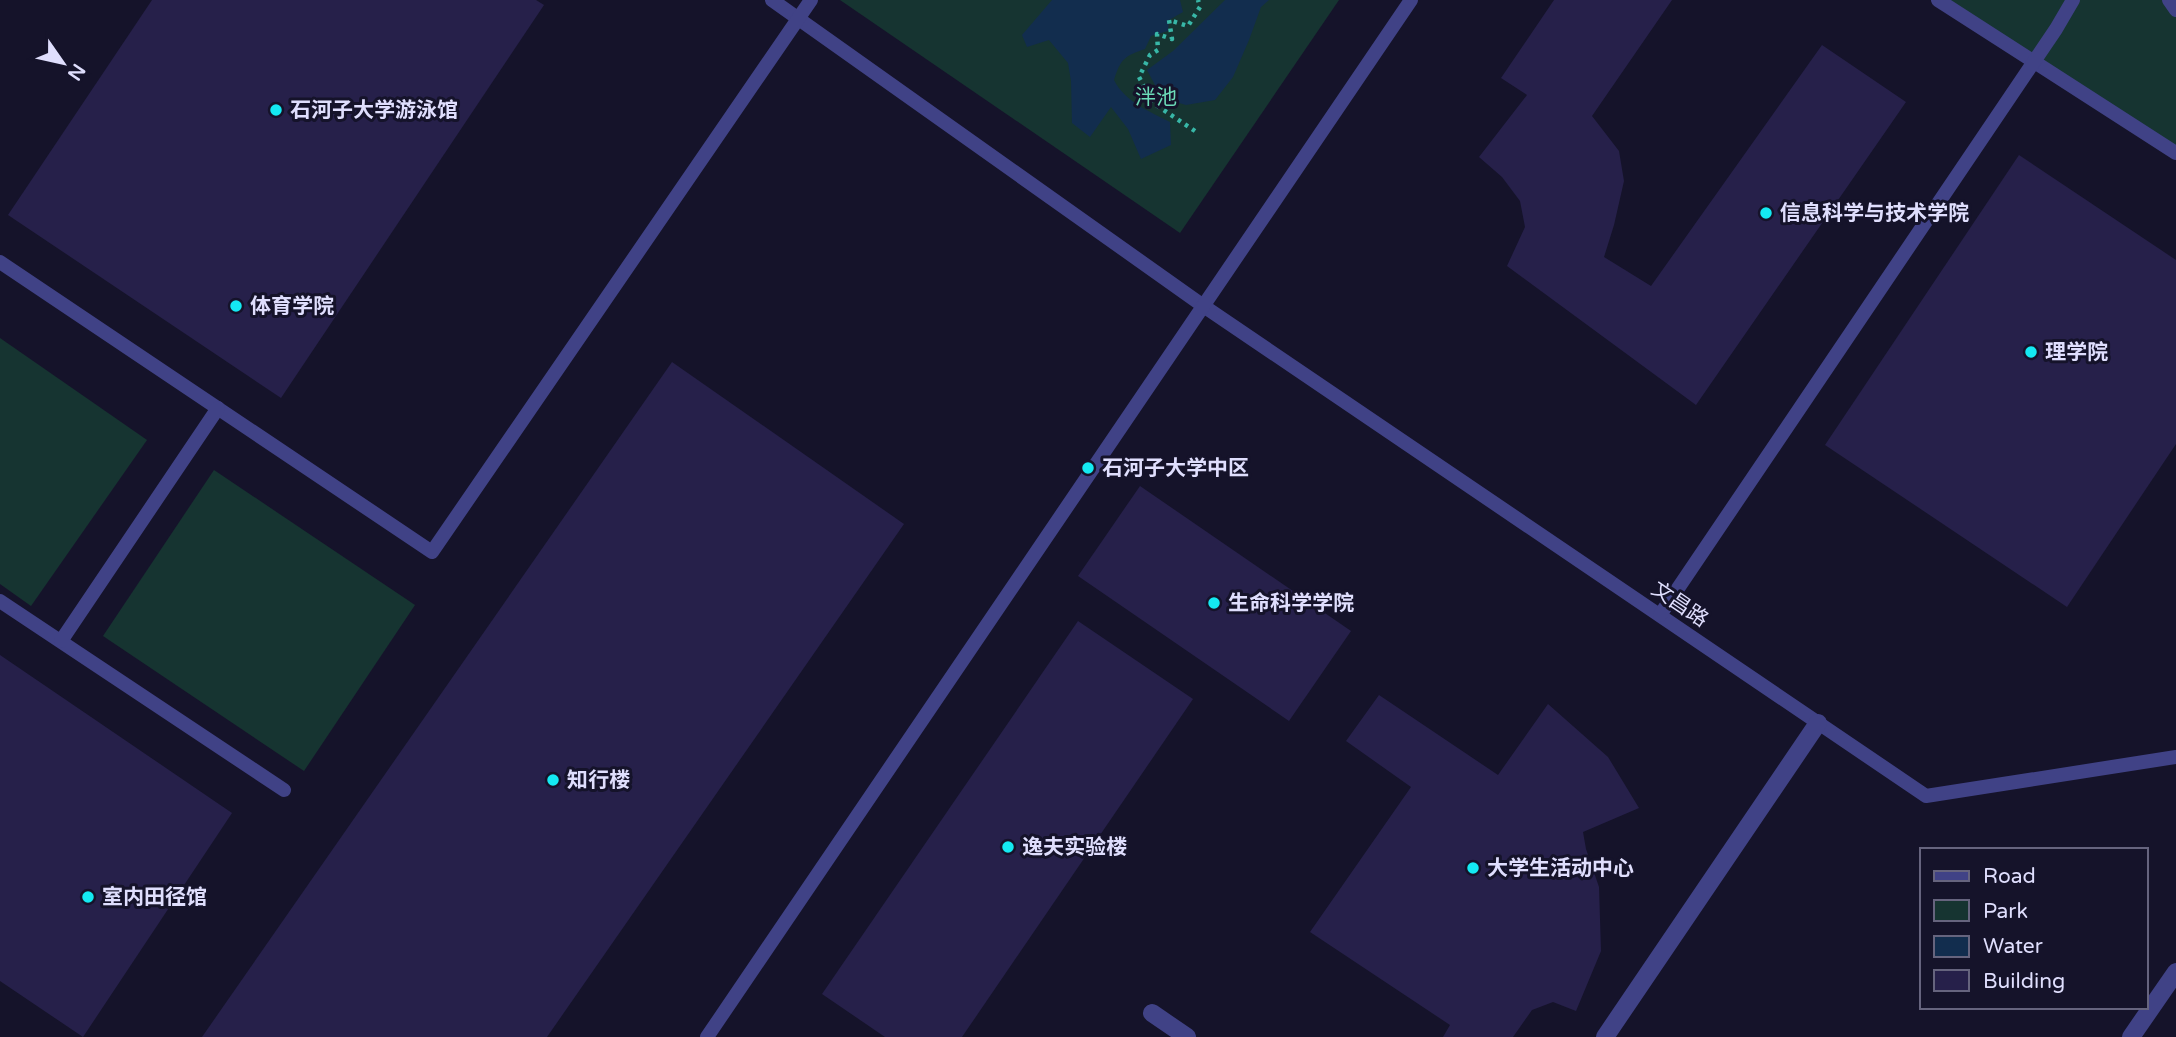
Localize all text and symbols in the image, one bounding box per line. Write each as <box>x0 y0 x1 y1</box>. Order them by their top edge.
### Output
north arrow <box>28 28 98 98</box>
text: N <box>63 59 90 84</box>
park label: 泮池 <box>1135 85 1177 110</box>
place label: 石河子大学游泳馆 <box>290 98 458 123</box>
marker: 石河子大学游泳馆 <box>268 102 284 118</box>
place label: 信息科学与技术学院 <box>1780 201 1969 226</box>
marker: 信息科学与技术学院 <box>1758 205 1774 221</box>
place label: 体育学院 <box>250 294 334 319</box>
marker: 体育学院 <box>228 298 244 314</box>
place label: 理学院 <box>2045 340 2108 365</box>
marker: 理学院 <box>2023 344 2039 360</box>
place label: 石河子大学中区 <box>1102 456 1249 481</box>
marker: 石河子大学中区 <box>1080 460 1096 476</box>
street label: 文昌路 <box>1647 576 1713 632</box>
place label: 生命科学学院 <box>1228 591 1354 616</box>
marker: 生命科学学院 <box>1206 595 1222 611</box>
place label: 知行楼 <box>567 768 630 793</box>
marker: 知行楼 <box>545 772 561 788</box>
place label: 逸夫实验楼 <box>1022 835 1127 860</box>
marker: 逸夫实验楼 <box>1000 839 1016 855</box>
legend <box>1920 848 2148 1009</box>
place label: 大学生活动中心 <box>1487 856 1634 881</box>
marker: 大学生活动中心 <box>1465 860 1481 876</box>
text: Road <box>1983 864 2036 889</box>
place label: 室内田径馆 <box>102 885 207 910</box>
marker: 室内田径馆 <box>80 889 96 905</box>
text: Park <box>1983 899 2028 924</box>
text: Water <box>1983 934 2043 959</box>
text: Building <box>1983 969 2065 994</box>

